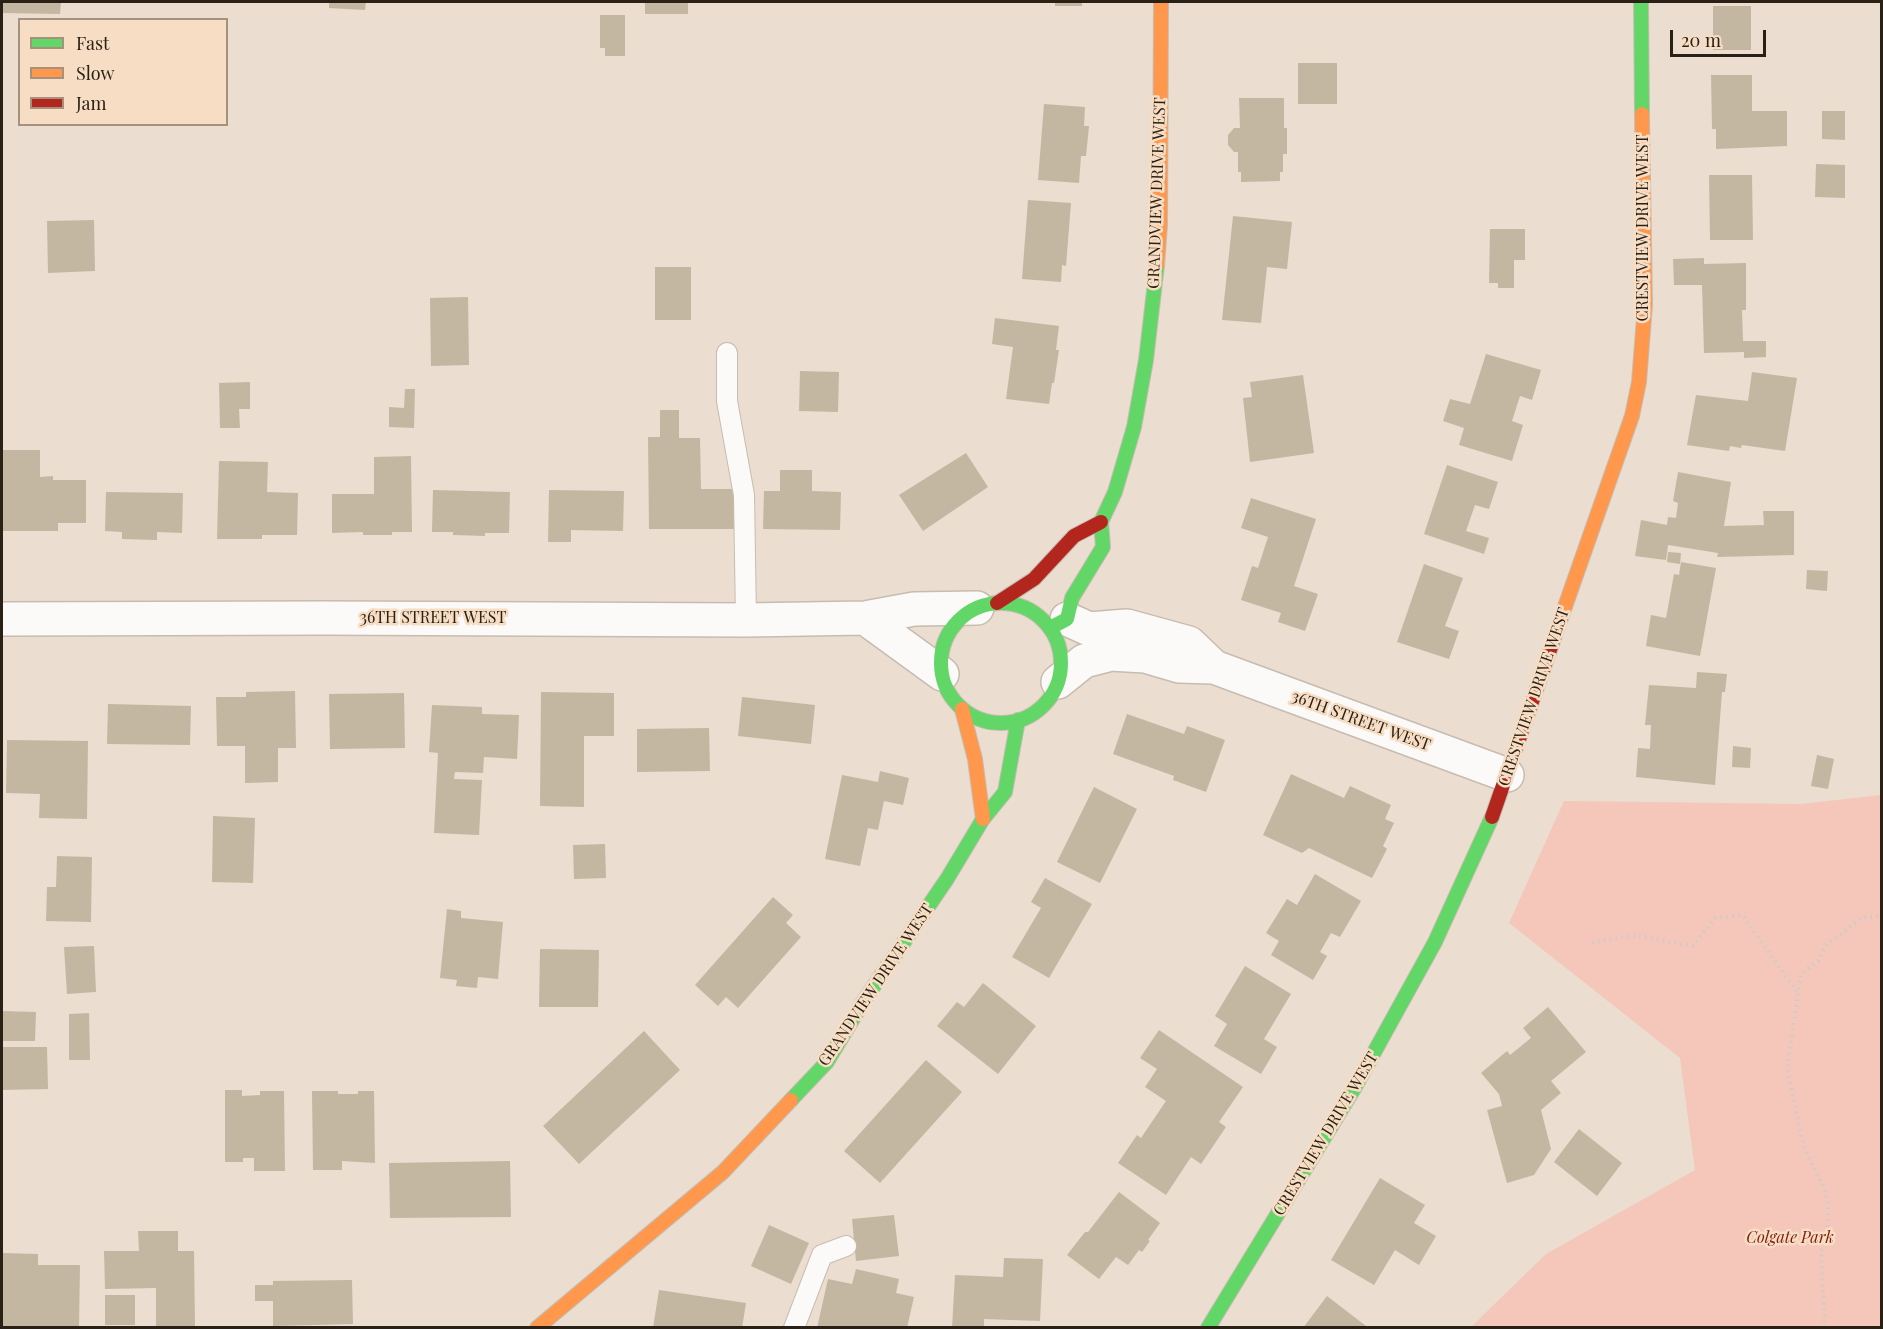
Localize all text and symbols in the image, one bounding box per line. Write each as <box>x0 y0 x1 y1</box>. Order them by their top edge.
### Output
legend <box>18 18 228 126</box>
scale bar <box>1673 18 1769 56</box>
text: 20 m <box>1681 28 1721 52</box>
text: Fast <box>76 31 109 55</box>
text: Slow <box>76 61 114 85</box>
text: Jam <box>76 91 106 115</box>
street label: GRANDVIEW DRIVE WEST <box>1144 97 1170 289</box>
street label: CRESTVIEW DRIVE WEST <box>1633 134 1653 322</box>
street label: CRESTVIEW DRIVE WEST <box>1494 605 1574 789</box>
street label: 36TH STREET WEST <box>360 608 506 628</box>
street label: 36TH STREET WEST <box>1289 687 1433 755</box>
street label: GRANDVIEW DRIVE WEST <box>814 900 938 1070</box>
street label: CRESTVIEW DRIVE WEST <box>1270 1049 1382 1219</box>
park label: Colgate Park <box>1746 1228 1834 1248</box>

